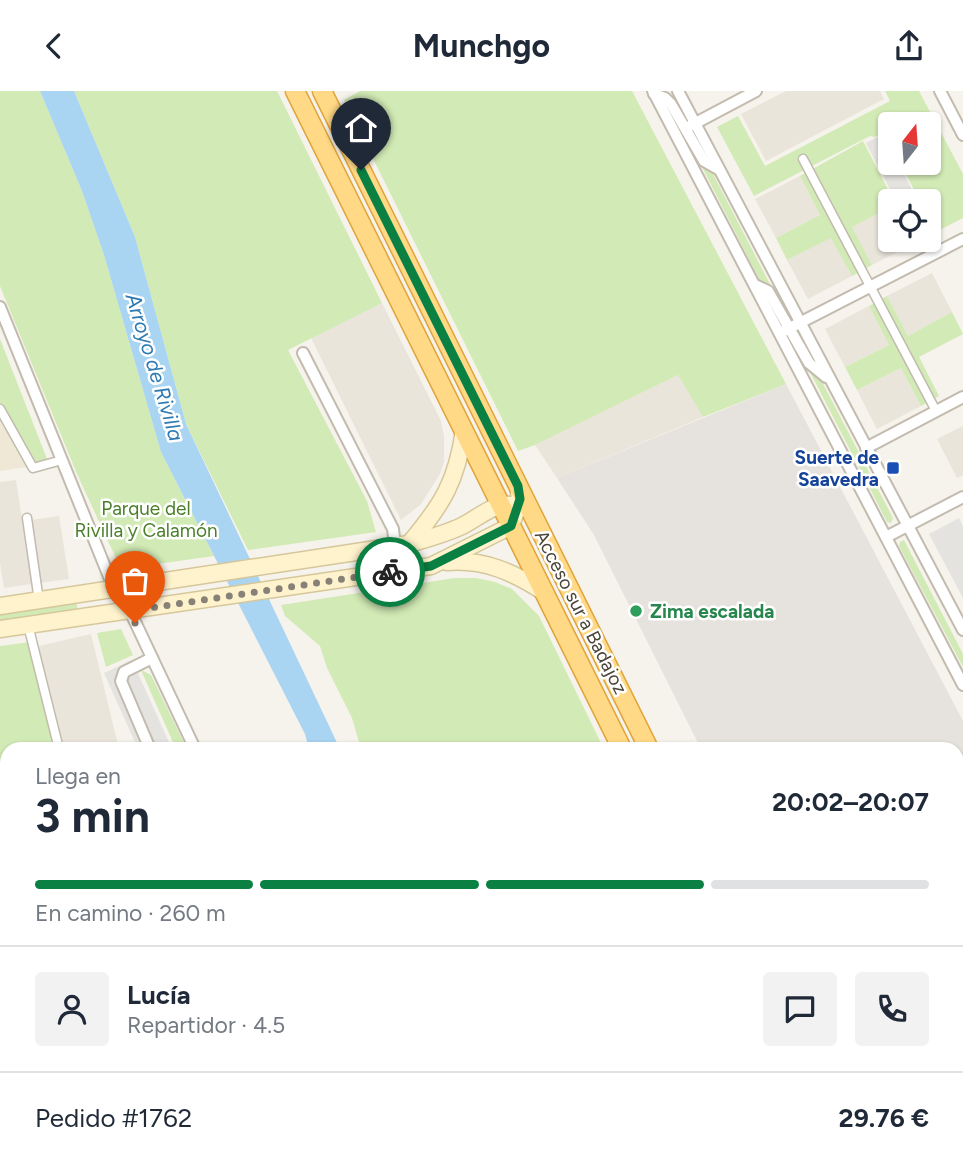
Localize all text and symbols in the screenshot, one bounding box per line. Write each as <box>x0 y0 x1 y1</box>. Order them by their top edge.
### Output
icon: back <box>35 27 73 65</box>
text: Munchgo <box>413 27 550 65</box>
icon: share <box>890 27 928 65</box>
pin <box>331 98 391 170</box>
icon: home <box>342 109 380 147</box>
north arrow <box>878 112 942 175</box>
map controls <box>878 112 941 252</box>
button: locate <box>878 189 941 252</box>
water label: Arroyo de Rivilla <box>120 289 189 444</box>
place label: Suerte de Saavedra <box>795 446 879 491</box>
marker: Suerte de Saavedra <box>885 460 901 476</box>
park label: Parque del Rivilla y Calamón <box>74 497 218 542</box>
street label: Acceso sur a Badajoz <box>530 526 632 698</box>
courier <box>355 537 425 607</box>
pin <box>105 551 165 623</box>
icon: bike <box>371 553 409 591</box>
icon: bag <box>116 562 154 600</box>
place label: Zima escalada <box>650 600 774 623</box>
marker: Zima escalada <box>628 603 644 619</box>
text: Llega en <box>35 762 121 790</box>
text: 20:02–20:07 <box>772 786 929 818</box>
text: 3 min <box>35 788 150 844</box>
text: En camino · 260 m <box>35 899 225 927</box>
button: person <box>35 972 109 1046</box>
button: chat <box>763 972 837 1046</box>
button: phone <box>855 972 929 1046</box>
text: Lucía <box>127 979 191 1011</box>
text: Repartidor · 4.5 <box>127 1011 285 1039</box>
text: Pedido #1762 <box>35 1102 192 1134</box>
text: 29.76 € <box>839 1102 929 1134</box>

